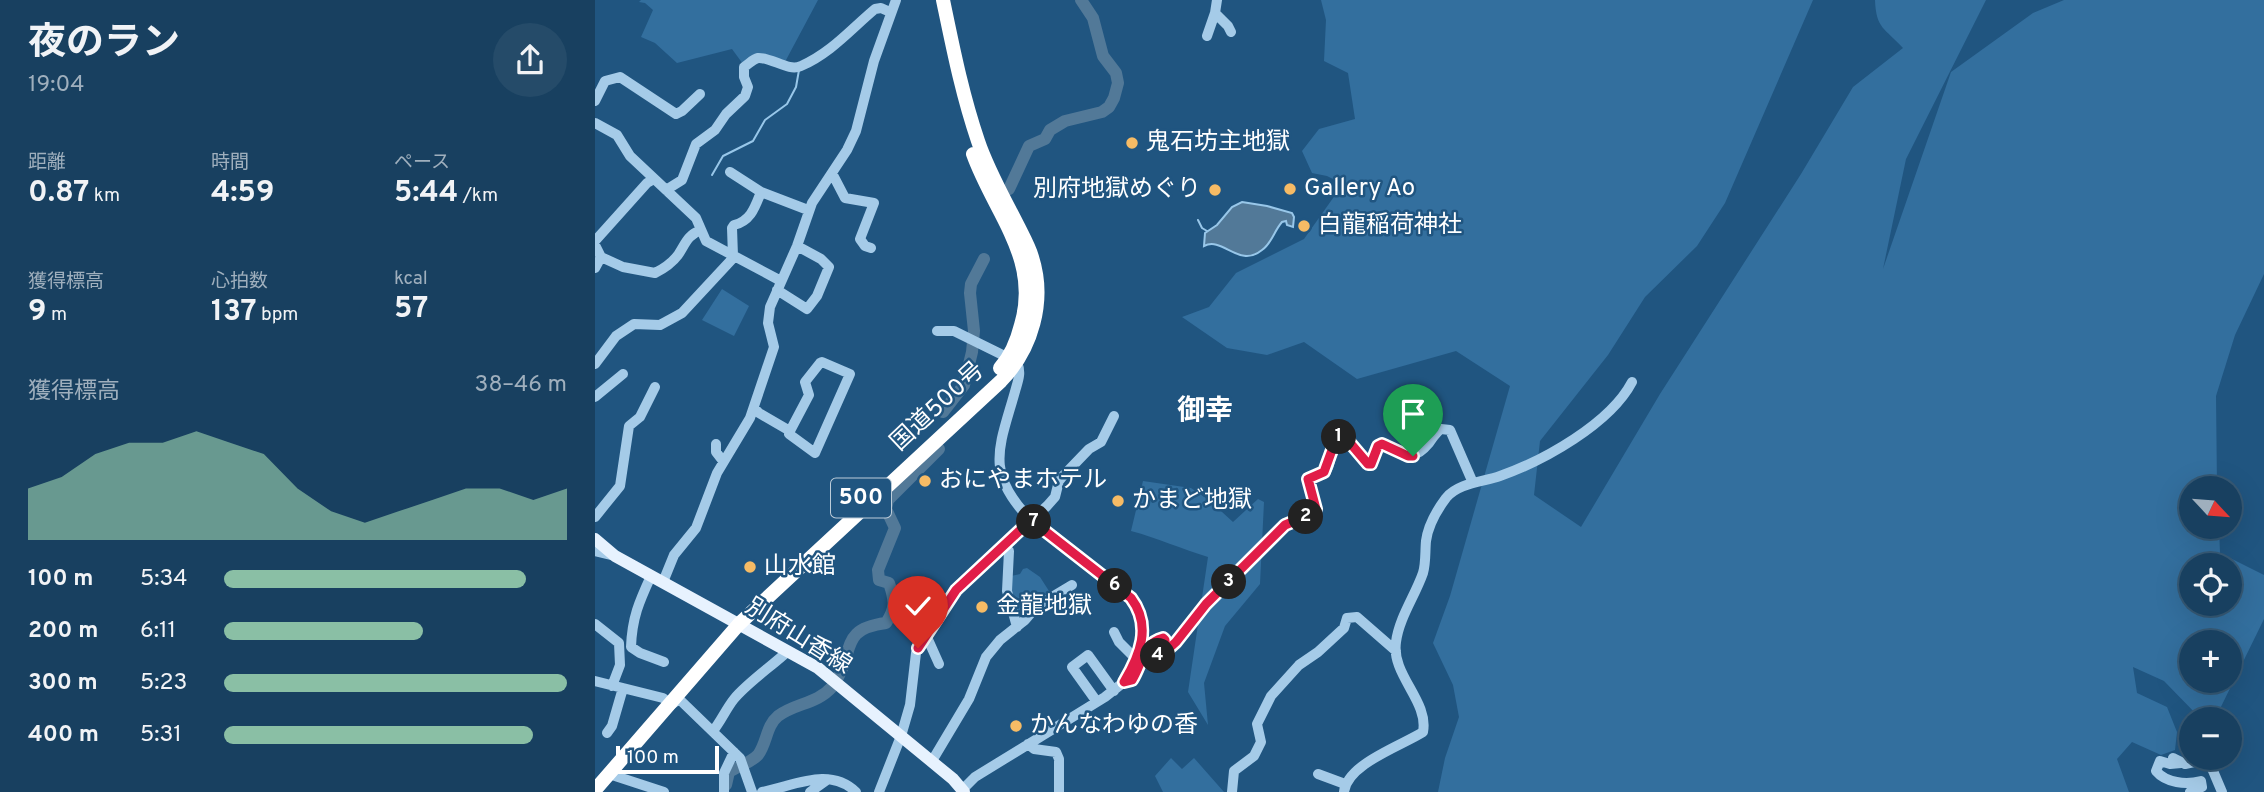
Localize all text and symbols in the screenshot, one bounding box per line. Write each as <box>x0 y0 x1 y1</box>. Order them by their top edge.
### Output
text: 夜のラン <box>28 20 180 69</box>
button: share <box>493 23 567 97</box>
text: 19:04 <box>28 71 85 100</box>
place label: 鬼石坊主地獄 <box>1146 128 1290 158</box>
marker: 鬼石坊主地獄 <box>1124 135 1140 151</box>
text: 距離 <box>28 151 66 175</box>
text: 時間 <box>211 151 249 175</box>
text: ペース <box>394 151 450 175</box>
place label: Gallery Ao <box>1304 174 1415 204</box>
text: 0.87 <box>28 175 89 212</box>
text: 4:59 <box>211 175 274 212</box>
text: 5:44 <box>394 175 458 212</box>
place label: 別府地獄めぐり <box>1033 175 1201 205</box>
marker: Gallery Ao <box>1282 181 1298 197</box>
marker: 別府地獄めぐり <box>1207 182 1223 198</box>
text: km <box>89 184 120 208</box>
text: /km <box>458 184 498 208</box>
place label: 白龍稲荷神社 <box>1318 211 1462 241</box>
marker: 白龍稲荷神社 <box>1296 218 1312 234</box>
text: kcal <box>394 267 428 291</box>
text: 獲得標高 <box>28 270 104 294</box>
text: 心拍数 <box>211 270 268 294</box>
text: 57 <box>394 291 428 328</box>
text: 9 <box>28 294 46 331</box>
text: 137 <box>211 294 257 331</box>
text: m <box>46 303 67 327</box>
text: bpm <box>257 303 298 327</box>
street label: 国道500号 <box>885 356 991 458</box>
text: 38–46 m <box>475 371 567 400</box>
text: 獲得標高 <box>28 378 120 407</box>
pin <box>1383 384 1443 456</box>
district label: 御幸 <box>1177 394 1233 430</box>
icon: arrive <box>1394 395 1432 433</box>
pin: 1 <box>1321 420 1357 454</box>
text: 1 <box>1335 424 1342 448</box>
place label: おにやまホテル <box>939 466 1107 496</box>
marker: おにやまホテル <box>917 473 933 489</box>
north arrow <box>2179 476 2242 539</box>
map controls <box>2179 476 2242 770</box>
road number: 500 <box>831 478 891 518</box>
place label: かまど地獄 <box>1132 486 1252 516</box>
marker: かまど地獄 <box>1110 493 1126 509</box>
pin: 2 <box>1289 500 1323 534</box>
pin: 7 <box>1017 504 1052 540</box>
text: 2 <box>1300 504 1311 528</box>
text: 7 <box>1028 509 1039 533</box>
place label: 山水館 <box>764 552 836 582</box>
button: locate <box>2179 553 2242 616</box>
marker: 山水館 <box>742 559 758 575</box>
pin: 3 <box>1211 564 1247 600</box>
text: 100 m <box>28 565 93 594</box>
text: 5:34 <box>140 565 188 594</box>
pin: 6 <box>1098 568 1133 604</box>
text: 3 <box>1223 569 1234 593</box>
text: 6 <box>1109 573 1120 597</box>
pin <box>888 576 948 648</box>
icon: check <box>899 587 937 625</box>
street label: 別府山香線 <box>739 592 857 682</box>
place label: 金龍地獄 <box>996 592 1092 622</box>
marker: 金龍地獄 <box>974 599 990 615</box>
text: 200 m <box>28 617 98 646</box>
text: 6:11 <box>140 617 176 646</box>
button: + <box>2179 630 2242 693</box>
pin: 4 <box>1141 638 1175 674</box>
text: 4 <box>1151 643 1164 667</box>
text: 300 m <box>28 669 98 698</box>
text: 5:23 <box>140 669 187 698</box>
button: − <box>2179 707 2242 770</box>
place label: かんなわゆの香 <box>1030 711 1198 741</box>
marker: かんなわゆの香 <box>1008 718 1024 734</box>
text: 400 m <box>28 721 99 750</box>
text: 5:31 <box>140 721 182 750</box>
scale bar <box>616 743 719 775</box>
text: 100 m <box>627 746 679 770</box>

